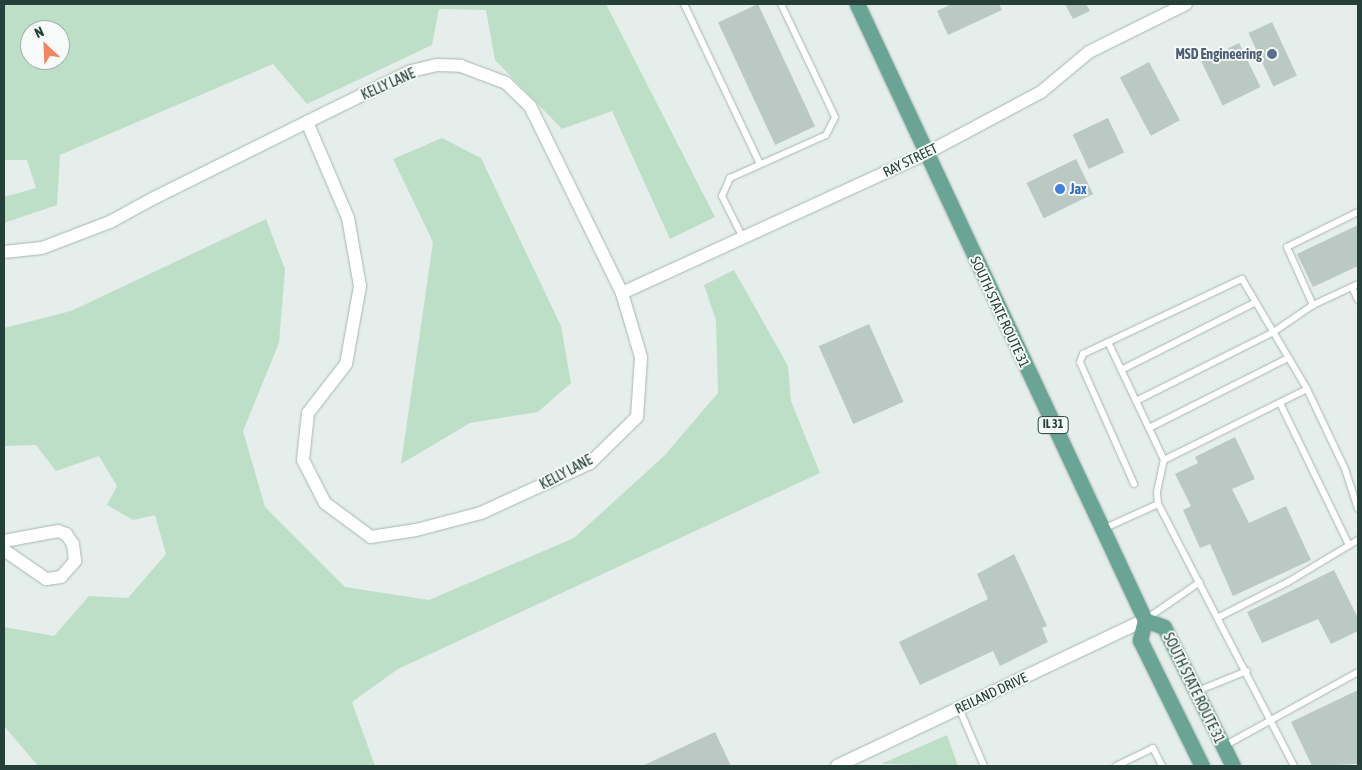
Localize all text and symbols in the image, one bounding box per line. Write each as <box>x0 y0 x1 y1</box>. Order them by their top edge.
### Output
north arrow <box>20 20 70 70</box>
text: N <box>32 23 46 41</box>
place label: MSD Engineering <box>1175 46 1262 62</box>
marker: MSD Engineering <box>1266 48 1278 60</box>
street label: KELLY LANE <box>358 65 418 103</box>
street label: RAY STREET <box>880 140 940 180</box>
place label: Jax <box>1070 181 1087 197</box>
marker: Jax <box>1054 183 1066 195</box>
street label: SOUTH STATE ROUTE 31 <box>967 254 1033 370</box>
road number: IL 31 <box>1037 416 1069 434</box>
street label: KELLY LANE <box>537 451 595 493</box>
street label: SOUTH STATE ROUTE 31 <box>1160 630 1228 746</box>
street label: REILAND DRIVE <box>952 669 1030 717</box>

